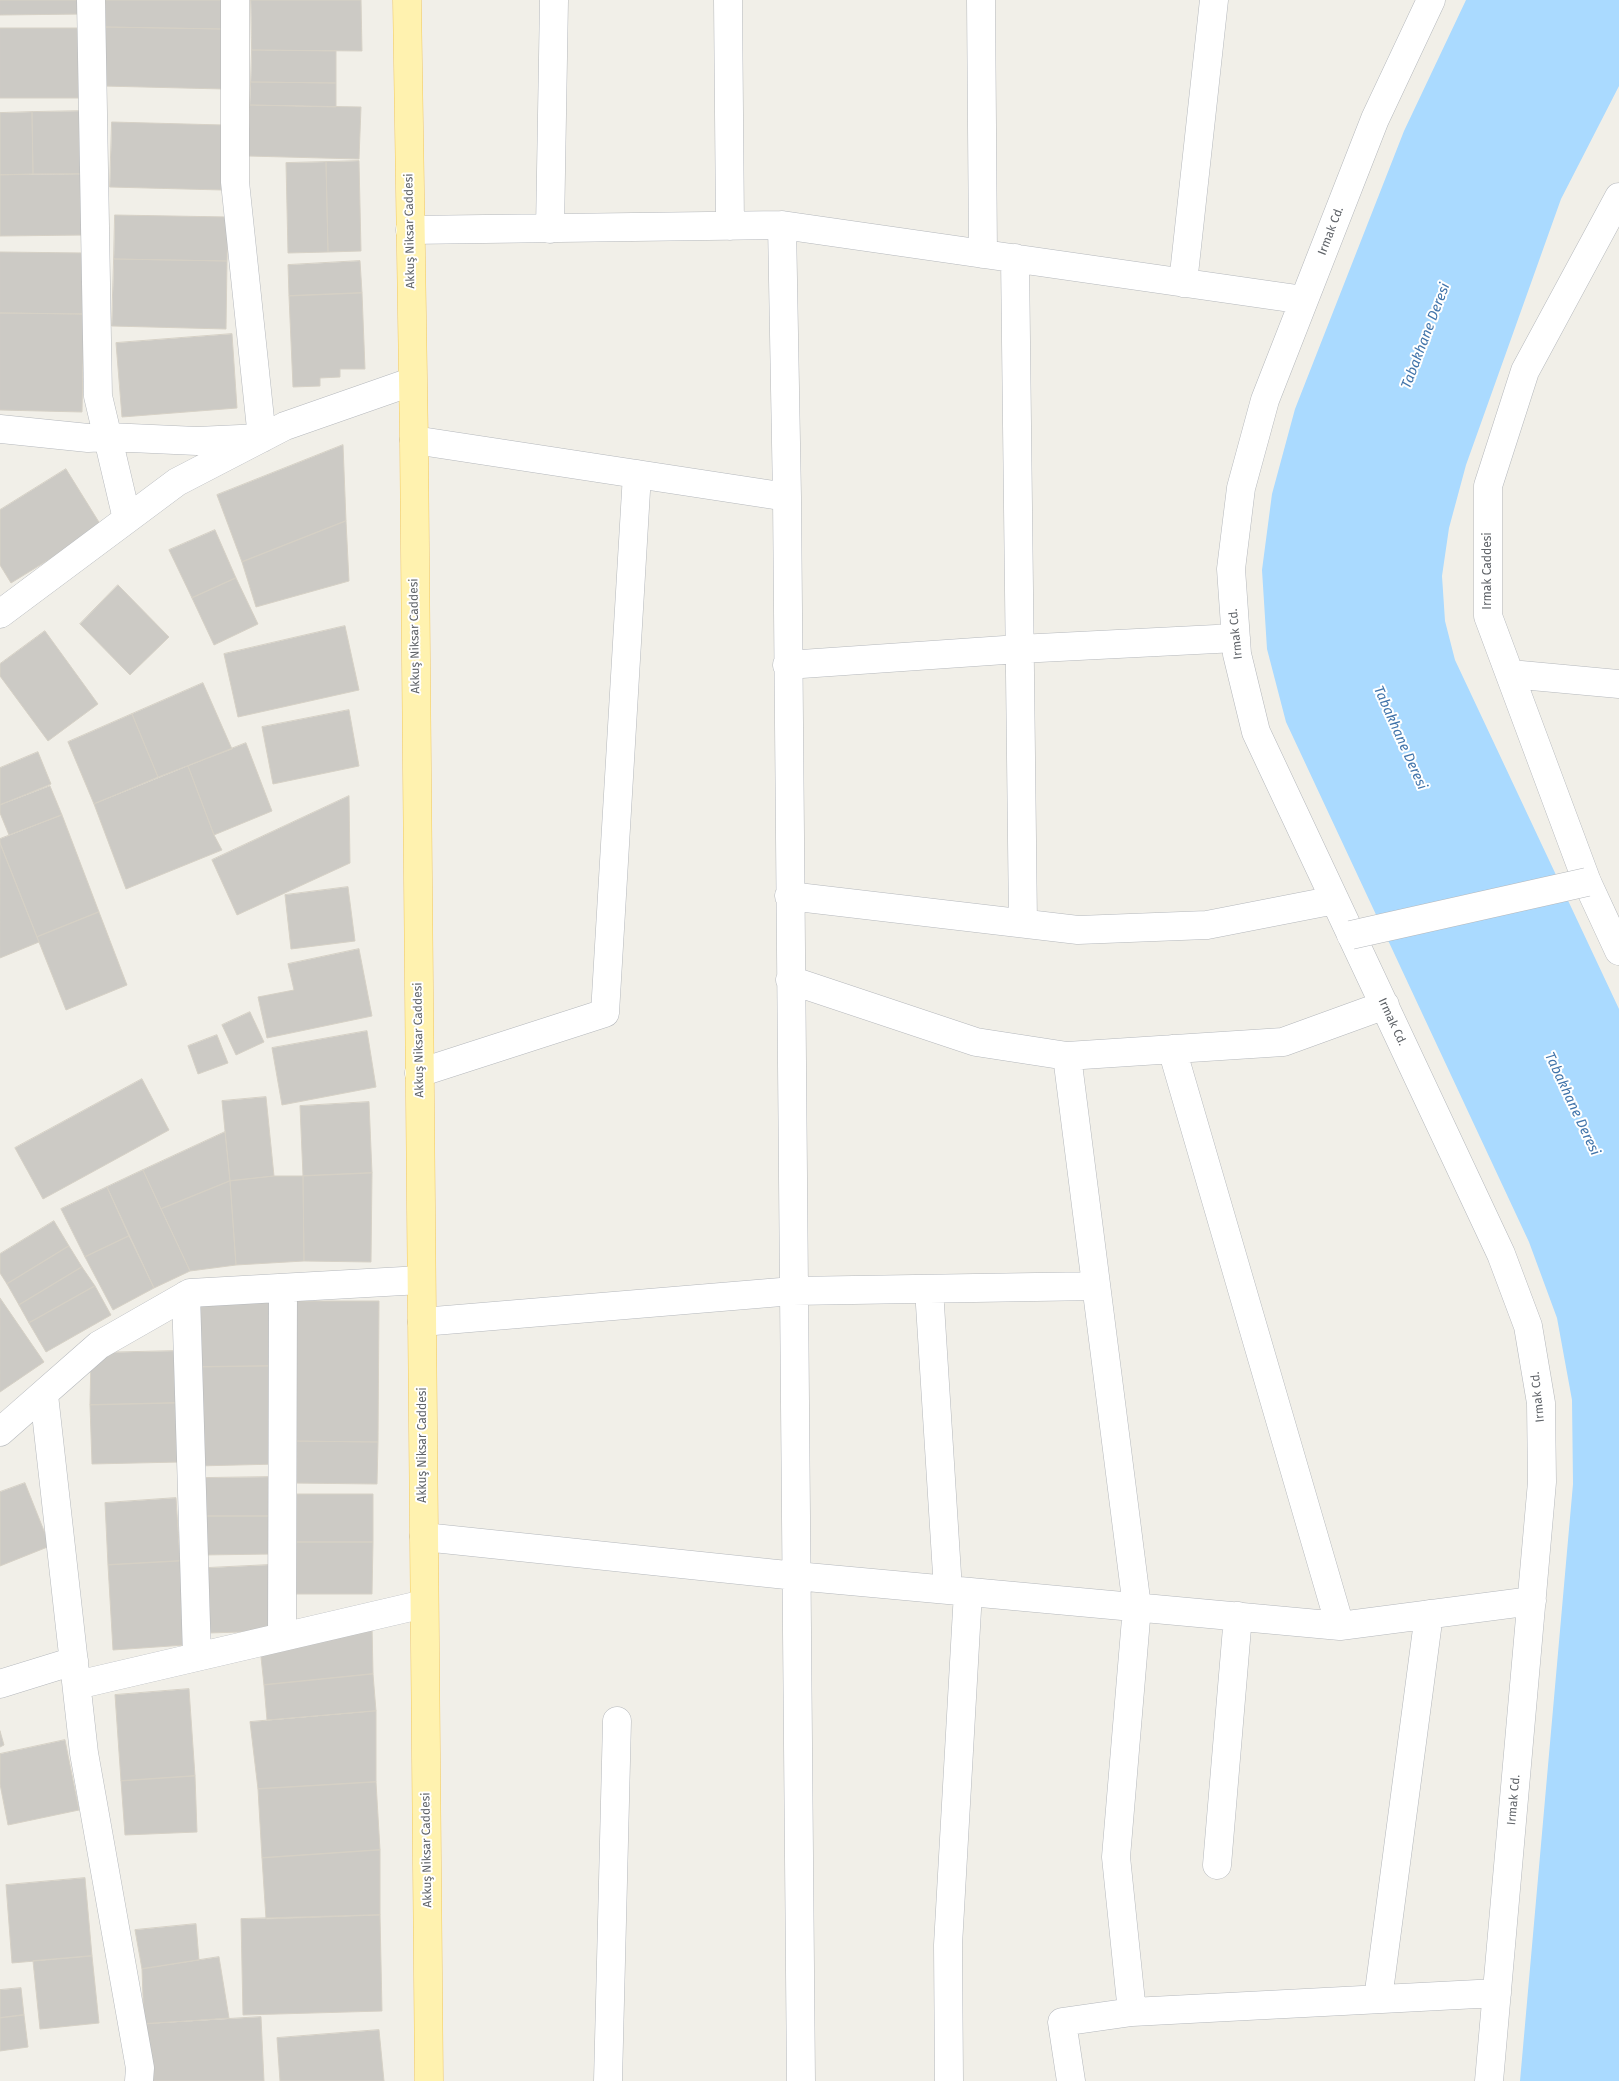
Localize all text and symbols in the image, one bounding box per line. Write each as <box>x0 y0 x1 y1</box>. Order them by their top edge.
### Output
street label: Akkuş Niksar Caddesi <box>402 173 418 289</box>
street label: Irmak Cd. <box>1315 205 1347 257</box>
water label: Tabakhane Deresi <box>1398 281 1454 391</box>
street label: Irmak Caddesi <box>1481 532 1495 610</box>
street label: Akkuş Niksar Caddesi <box>407 578 423 694</box>
street label: Irmak Cd. <box>1226 608 1246 660</box>
water label: Tabakhane Deresi <box>1370 684 1430 792</box>
street label: Akkuş Niksar Caddesi <box>411 982 427 1098</box>
street label: Irmak Cd. <box>1375 996 1409 1048</box>
water label: Tabakhane Deresi <box>1541 1050 1603 1158</box>
street label: Irmak Cd. <box>1528 1371 1548 1423</box>
street label: Akkuş Niksar Caddesi <box>416 1387 430 1503</box>
street label: Irmak Cd. <box>1505 1774 1523 1826</box>
street label: Akkuş Niksar Caddesi <box>419 1792 435 1908</box>

